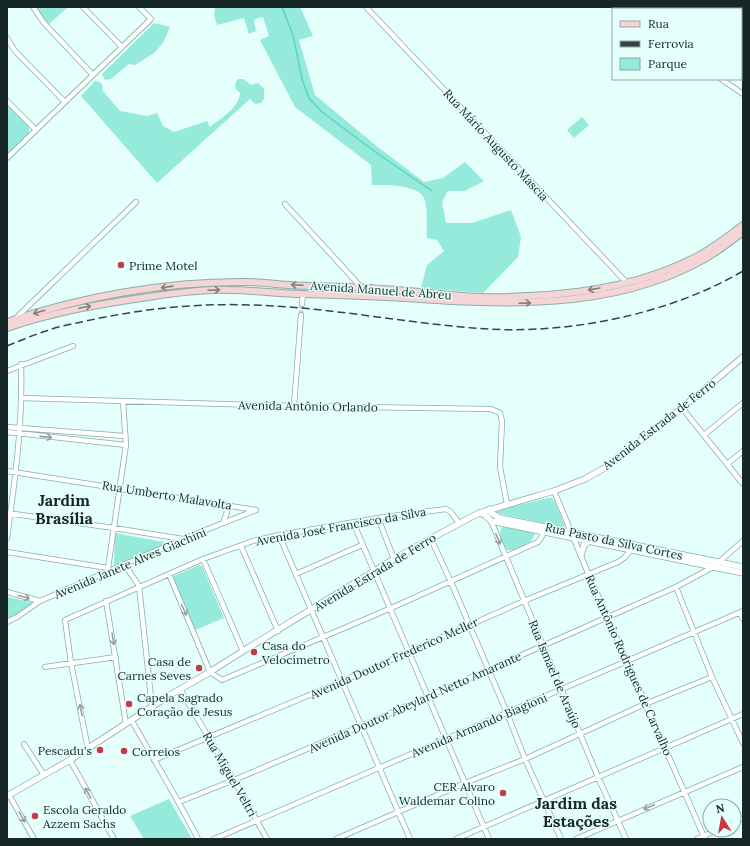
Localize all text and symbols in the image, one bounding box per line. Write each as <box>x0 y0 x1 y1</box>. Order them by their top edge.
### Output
legend <box>612 8 742 80</box>
text: Rua <box>648 16 669 31</box>
text: Ferrovia <box>648 36 694 51</box>
text: Parque <box>648 56 688 71</box>
street label: Rua Mário Augusto Mascia <box>440 86 552 204</box>
place label: Prime Motel <box>129 258 198 273</box>
marker: Prime Motel <box>116 260 126 270</box>
street label: Avenida Manuel de Abreu <box>309 278 452 302</box>
one-way arrow <box>291 281 304 289</box>
one-way arrow <box>161 283 174 291</box>
one-way arrow <box>588 286 601 294</box>
one-way arrow <box>207 287 220 294</box>
one-way arrow <box>518 299 531 306</box>
one-way arrow <box>78 303 91 311</box>
one-way arrow <box>33 308 46 316</box>
street label: Avenida Estrada de Ferro <box>599 375 719 473</box>
street label: Avenida Antônio Orlando <box>237 397 378 415</box>
one-way arrow <box>39 434 52 441</box>
street label: Rua Umberto Malavolta <box>101 477 233 513</box>
district label: Jardim Brasília <box>35 490 94 528</box>
street label: Avenida José Francisco da Silva <box>254 504 427 549</box>
street label: Rua Pasto da Silva Cortes <box>544 519 685 563</box>
street label: Avenida Janete Alves Giachini <box>51 524 208 602</box>
street label: Avenida Estrada de Ferro <box>310 530 439 615</box>
one-way arrow <box>494 532 502 544</box>
street label: Rua Antônio Rodrigues de Carvalho <box>582 572 676 758</box>
one-way arrow <box>17 594 30 601</box>
one-way arrow <box>180 604 188 616</box>
street label: Avenida Doutor Frederico Meller <box>307 614 481 702</box>
street label: Rua Ismael de Araújo <box>525 618 585 730</box>
one-way arrow <box>109 632 117 645</box>
place label: Casa do Velocímetro <box>261 638 330 667</box>
marker: Casa do Velocímetro <box>249 647 259 657</box>
street label: Avenida Doutor Abeylard Netto Amarante <box>305 648 524 756</box>
place label: Casa de Carnes Seves <box>117 654 191 683</box>
marker: Casa de Carnes Seves <box>194 663 204 673</box>
place label: Capela Sagrado Coração de Jesus <box>137 690 233 719</box>
street label: Avenida Armando Biagioni <box>408 690 549 761</box>
marker: Capela Sagrado Coração de Jesus <box>124 699 134 709</box>
one-way arrow <box>76 704 84 717</box>
street label: Rua Miguel Veltri <box>200 729 260 819</box>
place label: Pescadu's <box>38 743 92 758</box>
place label: Correios <box>132 744 181 759</box>
marker: Pescadu's <box>95 745 105 755</box>
marker: Correios <box>119 746 129 756</box>
place label: CER Alvaro Waldemar Colino <box>399 779 495 808</box>
one-way arrow <box>84 787 91 799</box>
marker: CER Alvaro Waldemar Colino <box>498 788 508 798</box>
district label: Jardim das Estações <box>535 793 617 831</box>
north arrow <box>702 798 742 838</box>
text: N <box>715 800 726 816</box>
place label: Escola Geraldo Azzem Sachs <box>42 802 126 831</box>
one-way arrow <box>643 804 655 811</box>
one-way arrow <box>18 811 26 823</box>
marker: Escola Geraldo Azzem Sachs <box>30 811 40 821</box>

